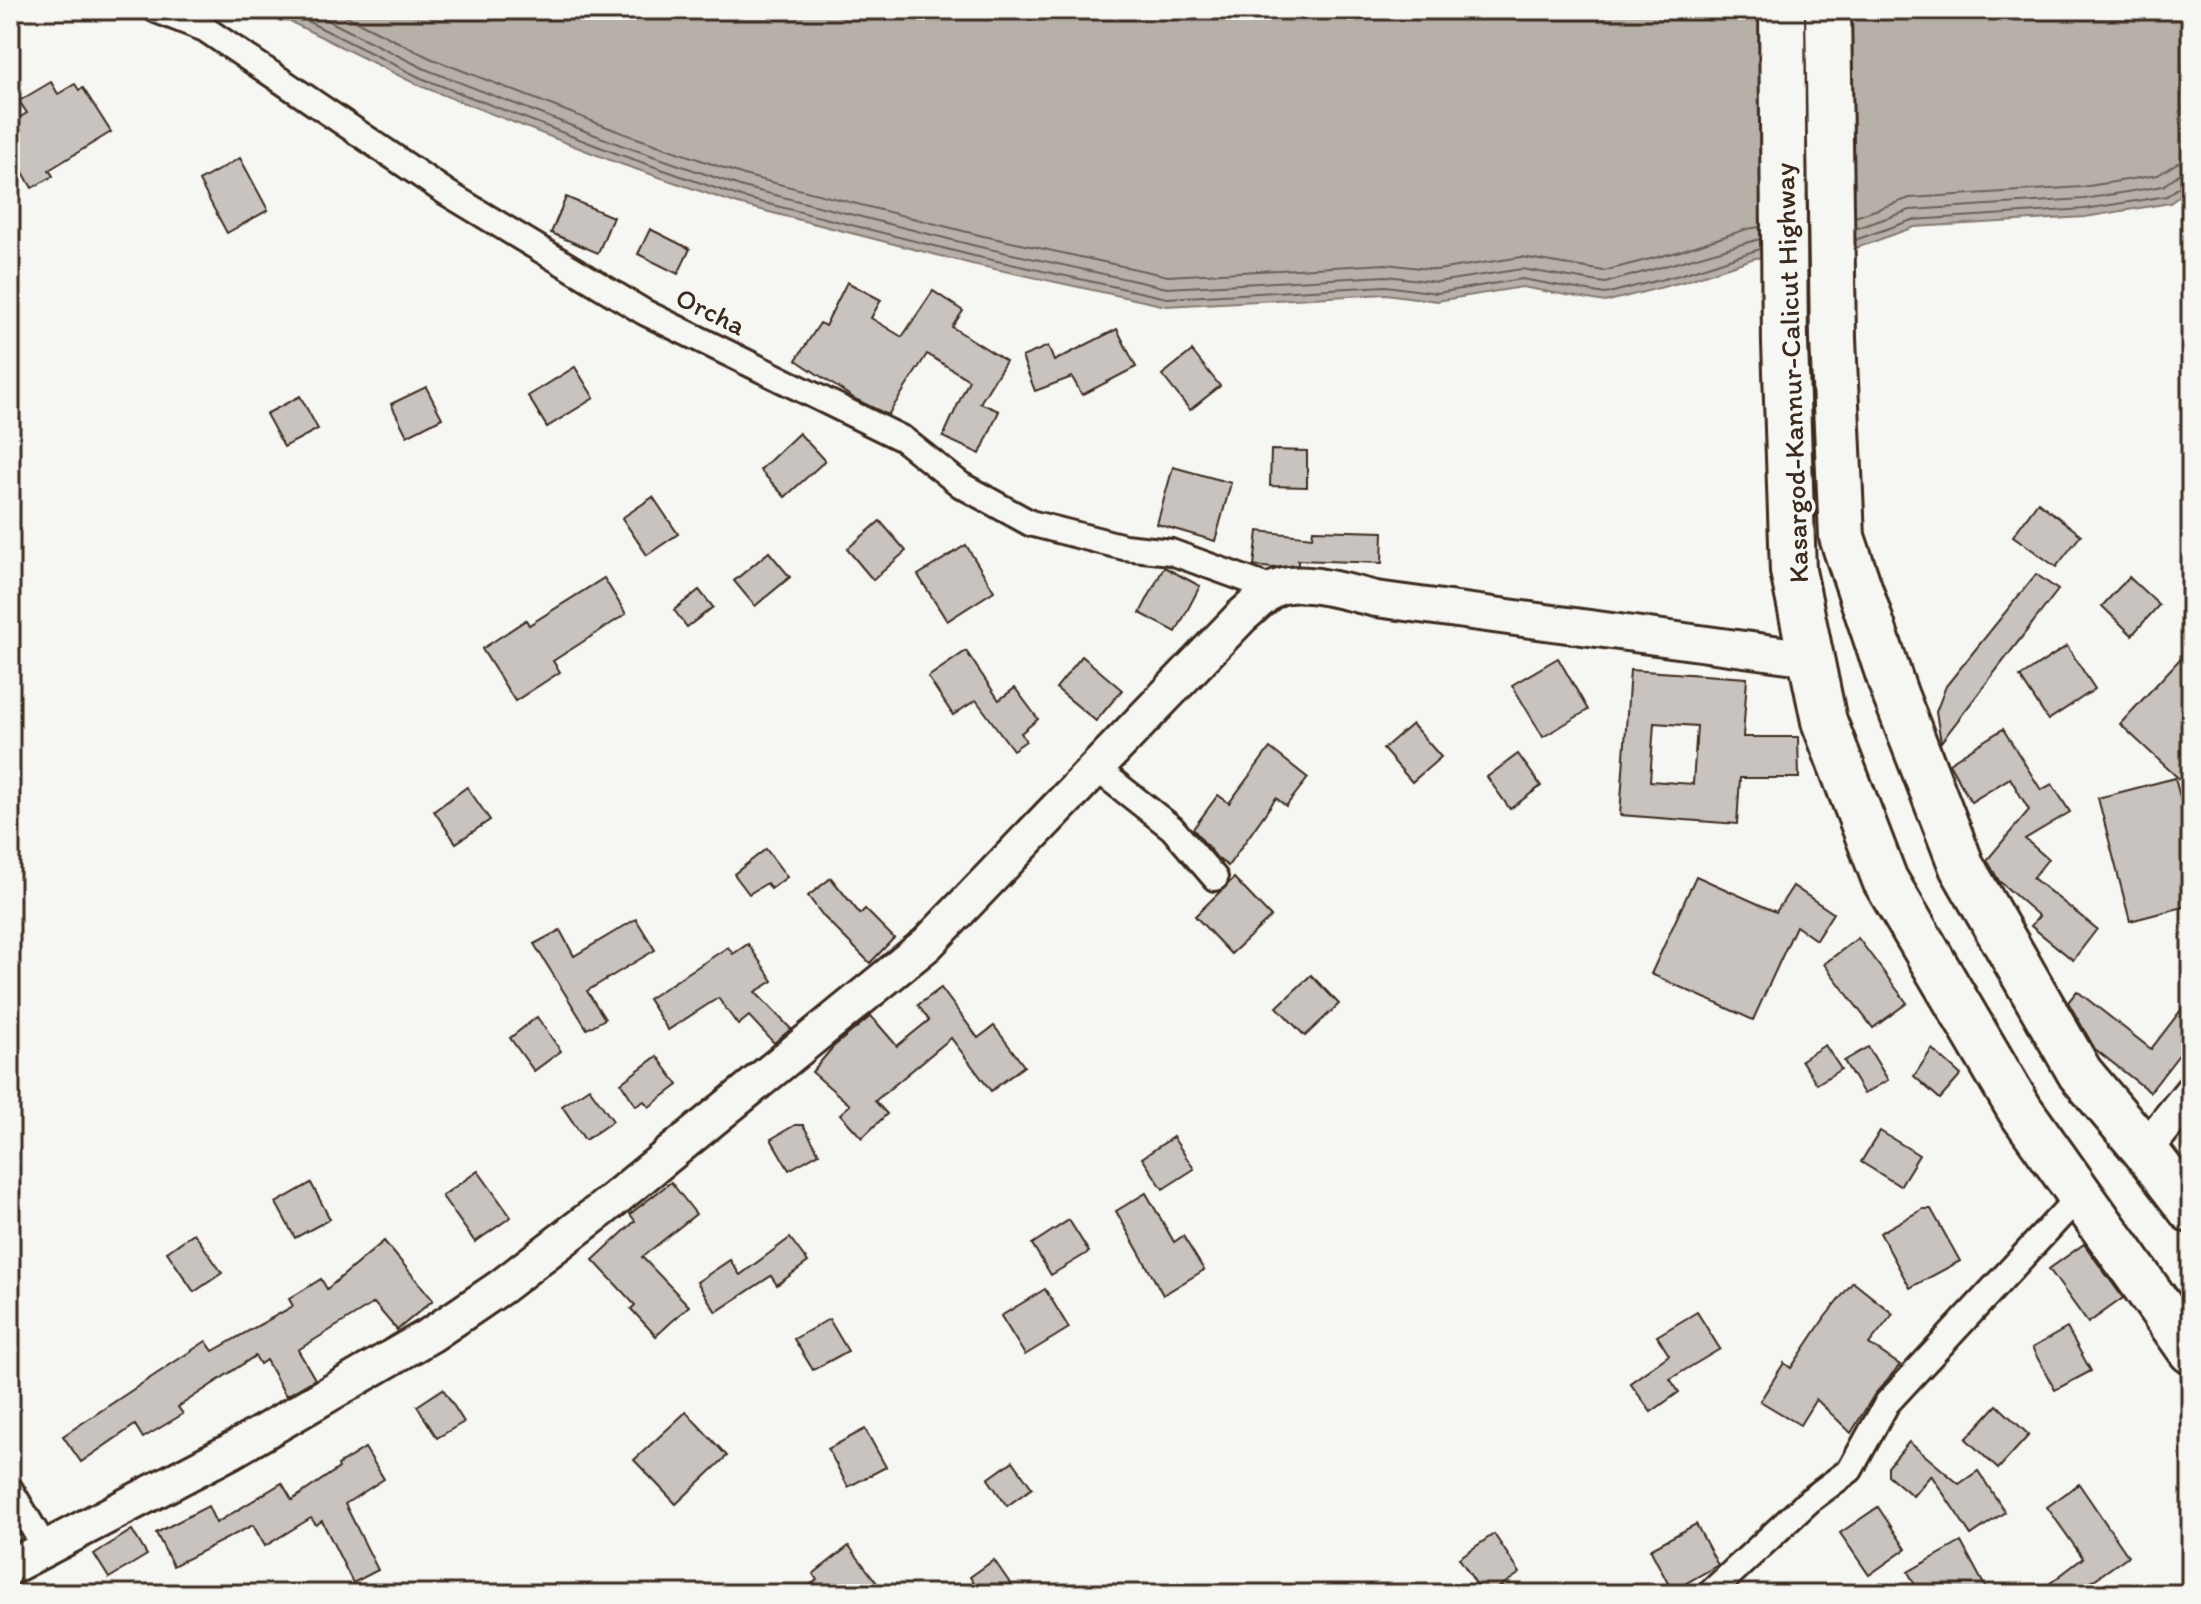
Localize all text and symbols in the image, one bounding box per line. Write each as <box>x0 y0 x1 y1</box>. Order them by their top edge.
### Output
street label: Kasargod-Kannur-Calicut Highway <box>1767 162 1815 584</box>
street label: Orcha <box>670 280 752 343</box>

